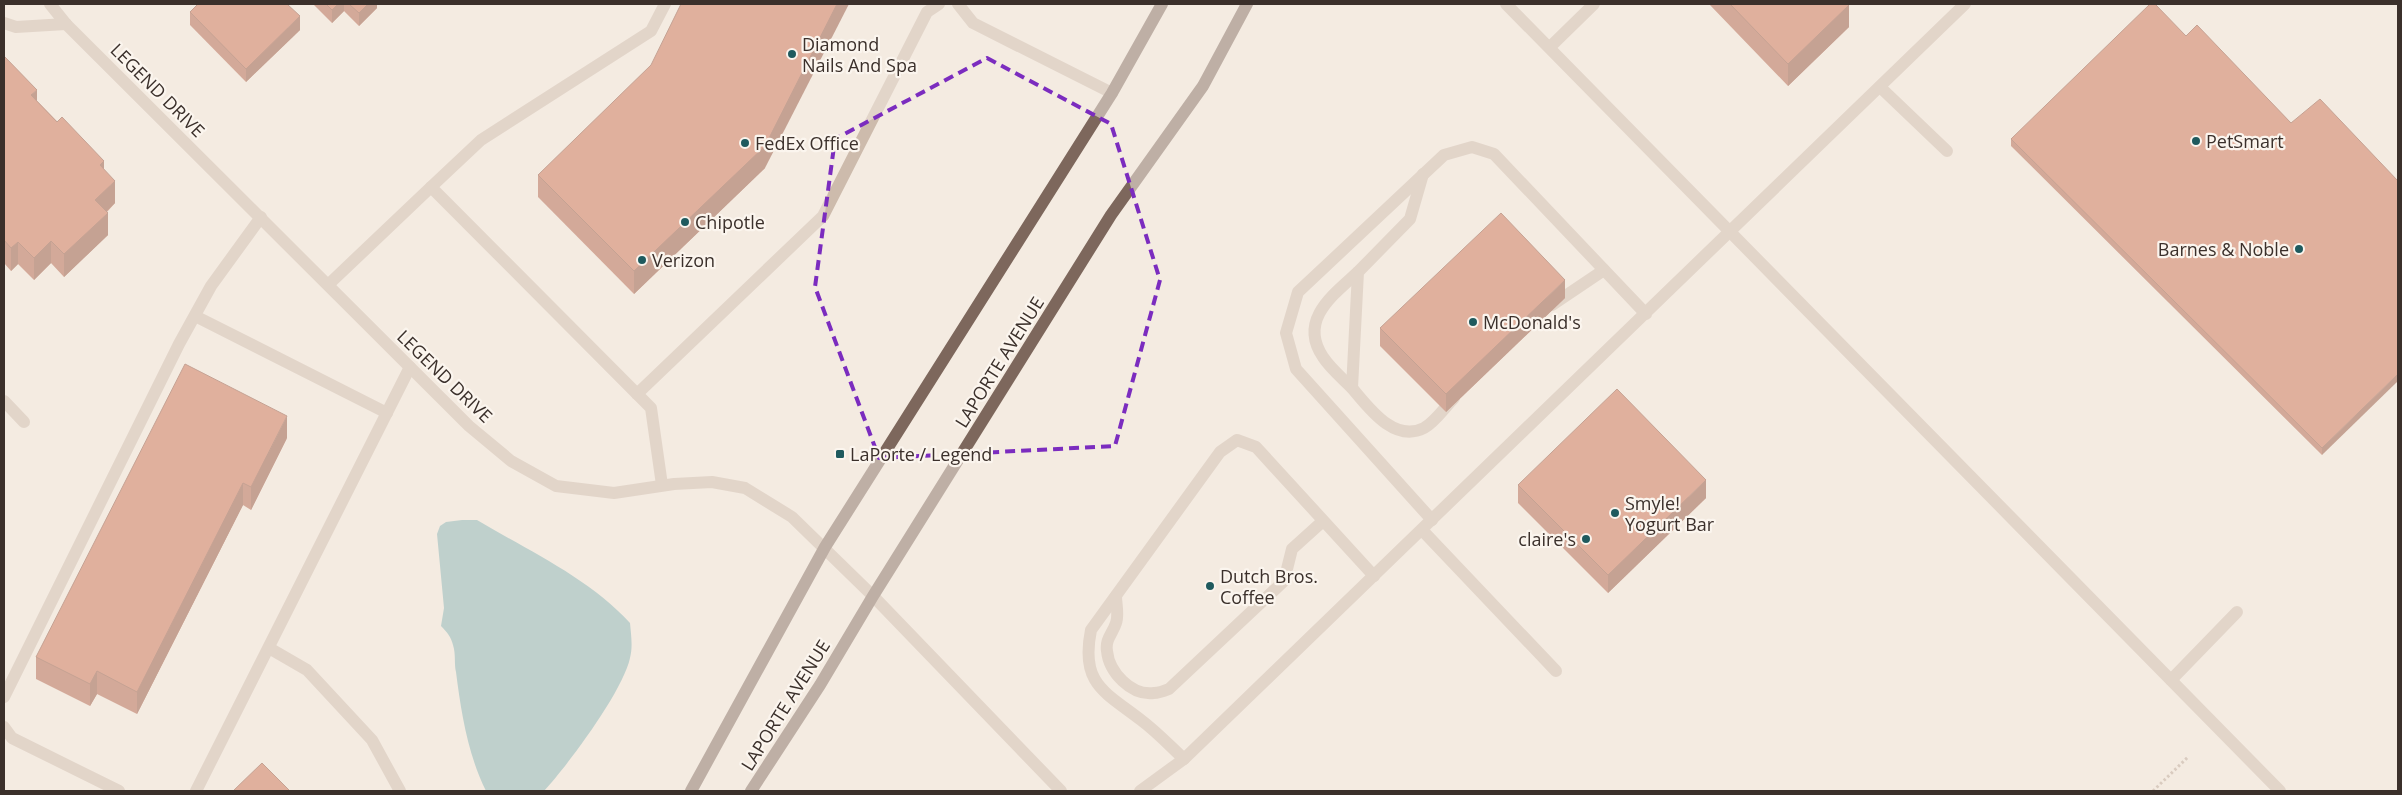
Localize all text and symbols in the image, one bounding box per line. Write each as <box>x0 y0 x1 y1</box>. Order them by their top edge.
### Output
place label: Diamond Nails And Spa <box>802 32 917 77</box>
street label: LEGEND DRIVE <box>106 38 210 142</box>
marker: Diamond Nails And Spa <box>786 48 798 60</box>
place label: PetSmart <box>2206 129 2284 153</box>
place label: FedEx Office <box>755 131 859 155</box>
marker: PetSmart <box>2190 135 2202 147</box>
marker: FedEx Office <box>739 137 751 149</box>
place label: Chipotle <box>695 210 765 234</box>
marker: Chipotle <box>679 216 691 228</box>
place label: Barnes & Noble <box>2158 237 2289 261</box>
marker: Barnes & Noble <box>2293 243 2305 255</box>
place label: Verizon <box>652 248 715 272</box>
marker: Verizon <box>636 254 648 266</box>
street label: LAPORTE AVENUE <box>949 292 1049 432</box>
place label: McDonald's <box>1483 310 1581 334</box>
marker: McDonald's <box>1467 316 1479 328</box>
street label: LEGEND DRIVE <box>392 324 498 428</box>
place label: LaPorte / Legend <box>850 442 992 466</box>
marker: LaPorte / Legend <box>834 448 846 460</box>
place label: Smyle! Yogurt Bar <box>1625 491 1715 536</box>
marker: Smyle! Yogurt Bar <box>1609 507 1621 519</box>
place label: claire's <box>1518 527 1576 551</box>
marker: claire's <box>1580 533 1592 545</box>
place label: Dutch Bros. Coffee <box>1220 564 1318 609</box>
marker: Dutch Bros. Coffee <box>1204 580 1216 592</box>
street label: LAPORTE AVENUE <box>735 635 835 775</box>

